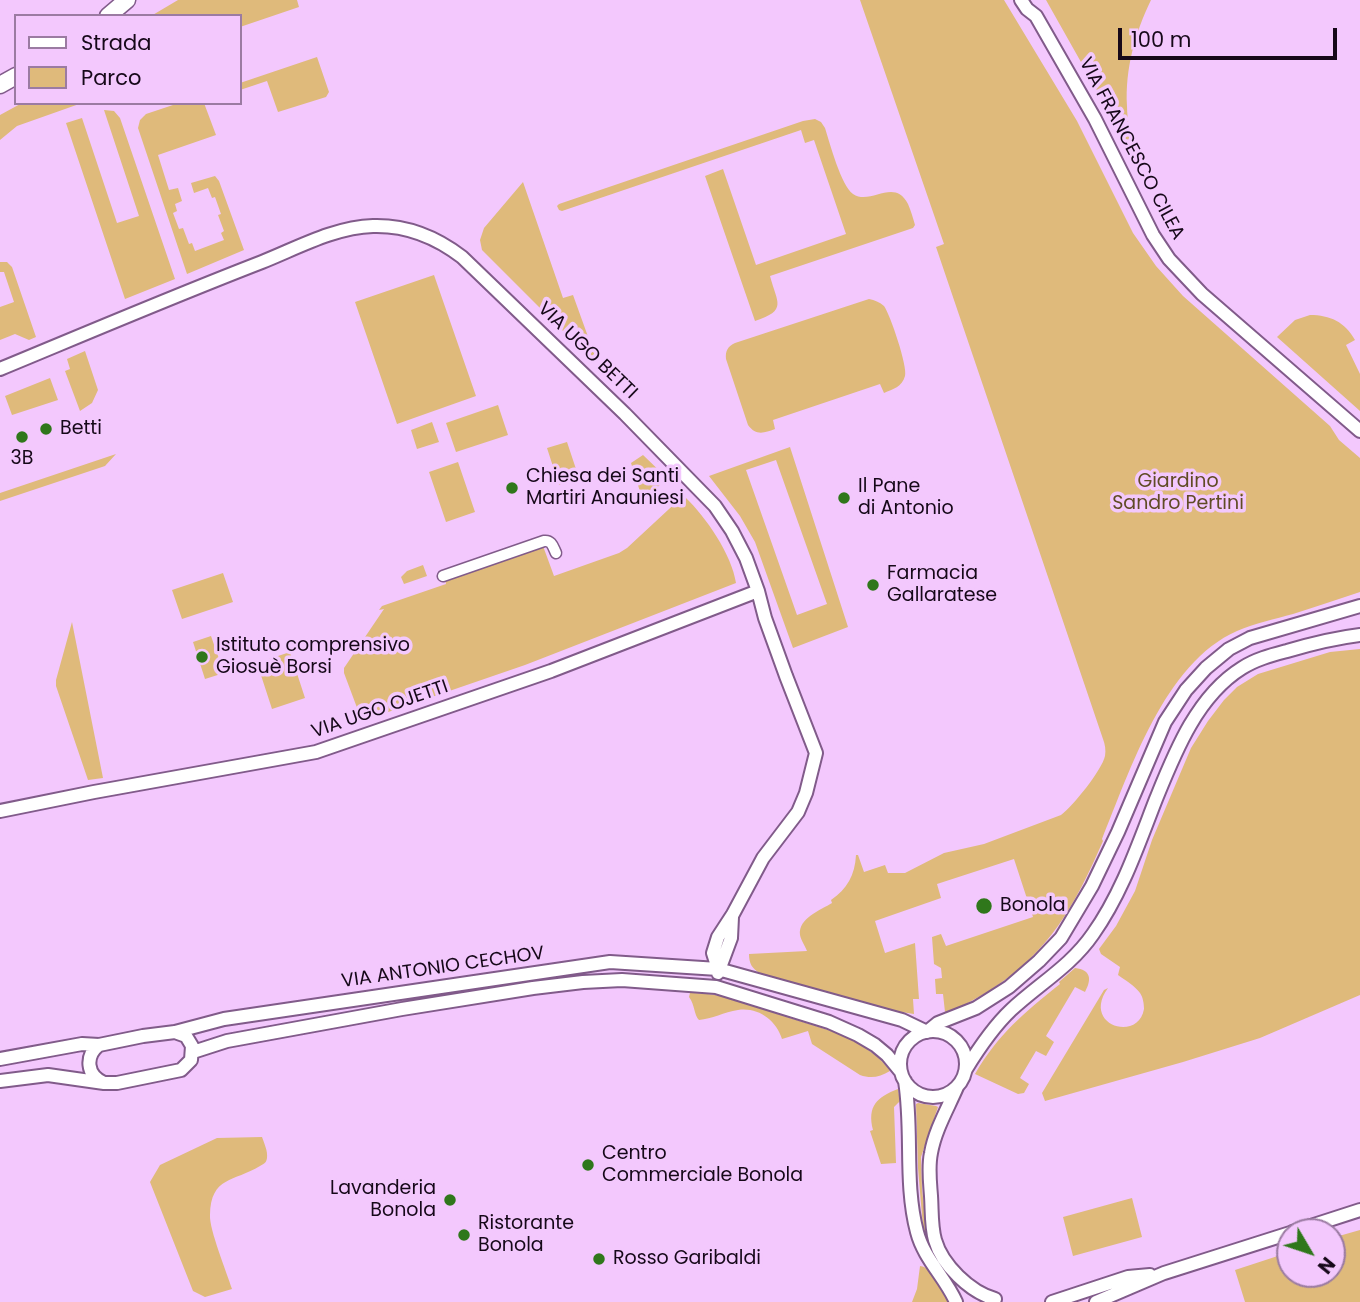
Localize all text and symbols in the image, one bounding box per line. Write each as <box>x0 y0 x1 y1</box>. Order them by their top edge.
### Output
legend <box>14 14 242 105</box>
scale bar <box>1122 14 1341 58</box>
text: 100 m <box>1131 25 1191 54</box>
text: Strada <box>81 28 151 57</box>
street label: VIA FRANCESCO CILEA <box>1073 54 1189 244</box>
text: Parco <box>81 63 141 92</box>
street label: VIA UGO BETTI <box>532 298 642 404</box>
place label: Betti <box>60 418 102 440</box>
marker: Betti <box>38 421 54 437</box>
marker: 3B <box>14 429 30 445</box>
place label: 3B <box>11 448 33 470</box>
place label: Chiesa dei Santi Martiri Anauniesi <box>526 466 684 510</box>
park label: Giardino Sandro Pertini <box>1112 471 1244 515</box>
place label: Il Pane di Antonio <box>858 476 954 520</box>
marker: Chiesa dei Santi Martiri Anauniesi <box>504 480 520 496</box>
marker: Il Pane di Antonio <box>836 490 852 506</box>
place label: Farmacia Gallaratese <box>887 563 997 607</box>
marker: Farmacia Gallaratese <box>865 577 881 593</box>
place label: Istituto comprensivo Giosuè Borsi <box>216 635 410 679</box>
marker: Istituto comprensivo Giosuè Borsi <box>194 649 210 665</box>
street label: VIA UGO OJETTI <box>309 676 451 744</box>
place label: Bonola <box>1000 895 1066 917</box>
marker: Bonola <box>974 896 994 916</box>
street label: VIA ANTONIO CECHOV <box>340 942 546 994</box>
place label: Centro Commerciale Bonola <box>602 1143 803 1187</box>
marker: Centro Commerciale Bonola <box>580 1157 596 1173</box>
place label: Lavanderia Bonola <box>330 1178 436 1222</box>
marker: Lavanderia Bonola <box>442 1192 458 1208</box>
place label: Ristorante Bonola <box>478 1213 574 1257</box>
north arrow <box>1276 1218 1346 1288</box>
marker: Ristorante Bonola <box>456 1227 472 1243</box>
place label: Rosso Garibaldi <box>613 1248 761 1270</box>
marker: Rosso Garibaldi <box>591 1251 607 1267</box>
text: N <box>1311 1251 1341 1279</box>

